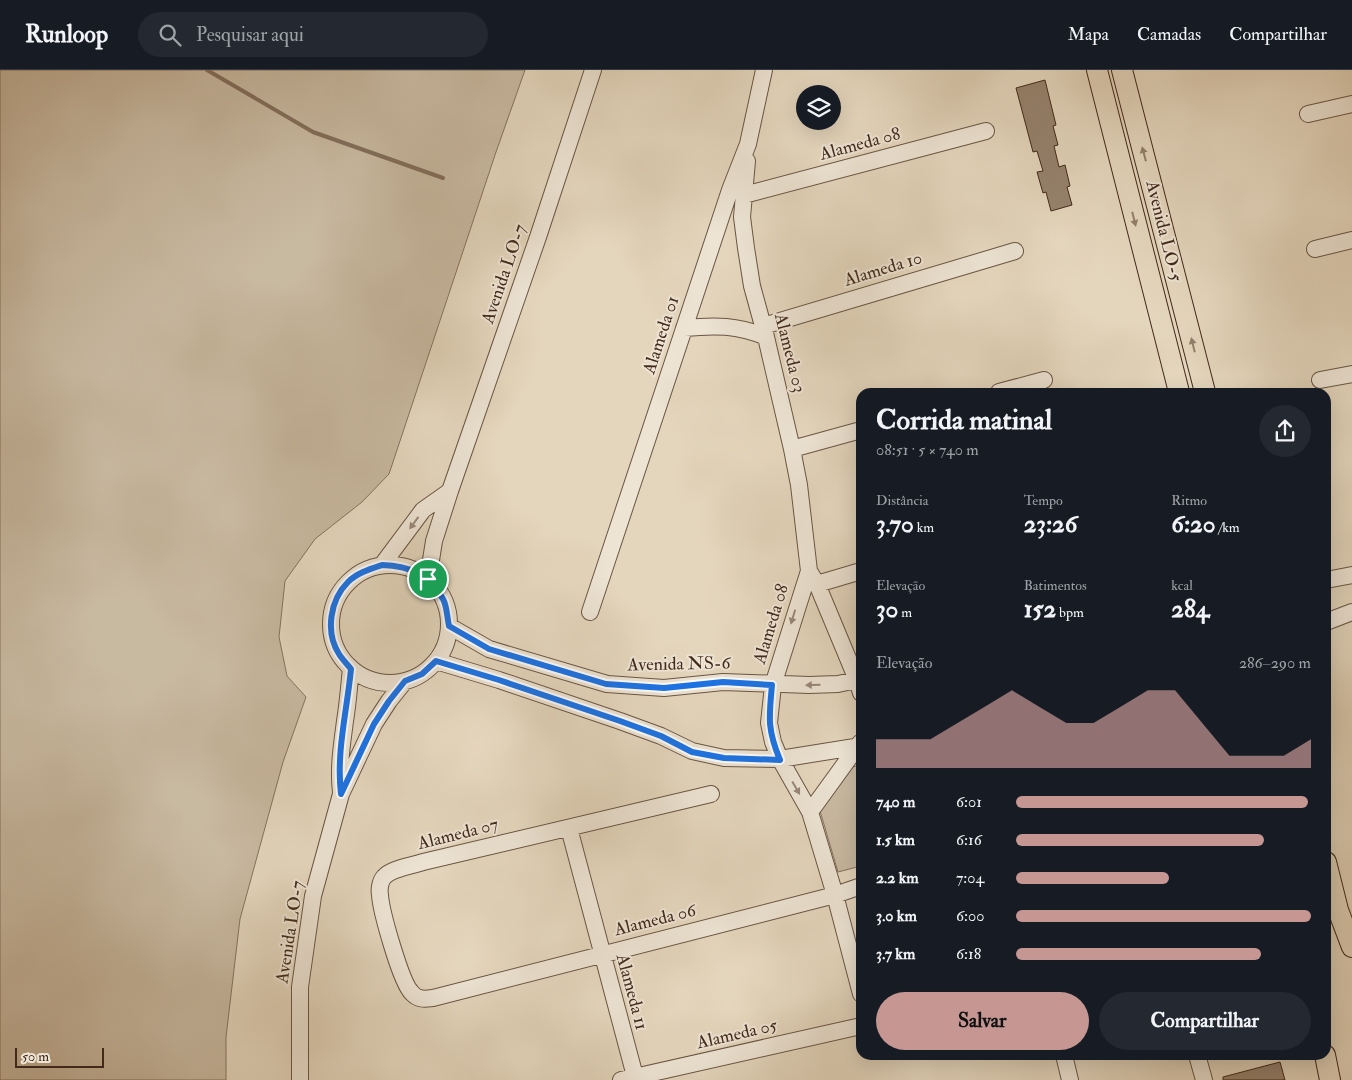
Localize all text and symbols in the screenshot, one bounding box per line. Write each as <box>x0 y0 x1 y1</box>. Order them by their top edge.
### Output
search box <box>138 12 488 57</box>
text: Runloop <box>25 19 108 50</box>
icon: search <box>156 21 184 49</box>
text: Pesquisar aqui <box>196 23 304 47</box>
text: Mapa <box>1068 23 1109 46</box>
text: Camadas <box>1137 23 1201 46</box>
text: Compartilhar <box>1229 23 1327 46</box>
map controls <box>796 85 841 130</box>
button: layers <box>796 85 841 130</box>
street label: Alameda 08 <box>816 122 903 166</box>
one-way arrow <box>1140 146 1148 161</box>
street label: Avenida LO-5 <box>1140 177 1188 284</box>
one-way arrow <box>1130 212 1138 227</box>
street label: Avenida LO-7 <box>476 221 532 328</box>
street label: Alameda 10 <box>840 246 925 292</box>
street label: Alameda 01 <box>637 293 684 378</box>
street label: Alameda 03 <box>769 310 811 395</box>
one-way arrow <box>1189 338 1197 353</box>
text: Corrida matinal <box>876 403 1052 438</box>
button: share <box>1259 405 1311 457</box>
text: 08:51 · 5 × 740 m <box>876 440 979 460</box>
text: Distância <box>876 492 929 509</box>
text: Tempo <box>1024 492 1063 509</box>
text: Ritmo <box>1171 492 1207 509</box>
text: 3.70 <box>876 509 914 540</box>
text: 23:26 <box>1024 509 1077 540</box>
text: 6:20 <box>1171 509 1216 540</box>
one-way arrow <box>409 516 419 530</box>
text: km <box>914 519 934 536</box>
text: /km <box>1216 519 1240 536</box>
pin <box>407 558 449 600</box>
icon: arrive <box>414 565 442 593</box>
text: Elevação <box>876 577 925 594</box>
text: Batimentos <box>1024 577 1087 594</box>
text: kcal <box>1171 577 1193 594</box>
street label: Alameda 08 <box>748 581 794 668</box>
text: 30 <box>876 594 898 625</box>
text: 152 <box>1024 594 1056 625</box>
text: 284 <box>1171 594 1209 625</box>
text: m <box>898 604 912 621</box>
text: bpm <box>1056 604 1084 621</box>
one-way arrow <box>789 610 797 625</box>
street label: Avenida NS-6 <box>626 652 732 676</box>
text: Elevação <box>876 653 932 673</box>
text: 286–290 m <box>1239 653 1311 673</box>
one-way arrow <box>805 681 821 689</box>
one-way arrow <box>792 780 800 795</box>
text: 740 m <box>876 792 916 812</box>
text: 6:01 <box>956 792 982 812</box>
street label: Alameda 07 <box>414 813 501 855</box>
text: 1.5 km <box>876 830 915 850</box>
text: 6:16 <box>956 830 982 850</box>
text: 2.2 km <box>876 868 919 888</box>
text: 7:04 <box>956 868 984 888</box>
street label: Avenida LO-7 <box>270 879 309 986</box>
street label: Alameda 06 <box>611 899 699 941</box>
text: 3.0 km <box>876 906 917 926</box>
text: 6:00 <box>956 906 984 926</box>
text: 3.7 km <box>876 944 915 964</box>
text: 6:18 <box>956 944 981 964</box>
street label: Alameda 11 <box>611 950 653 1033</box>
button: Salvar <box>876 992 1089 1050</box>
button: Compartilhar <box>1099 992 1311 1050</box>
street label: Alameda 05 <box>693 1014 780 1055</box>
scale bar <box>15 1045 104 1068</box>
text: 50 m <box>22 1048 49 1065</box>

